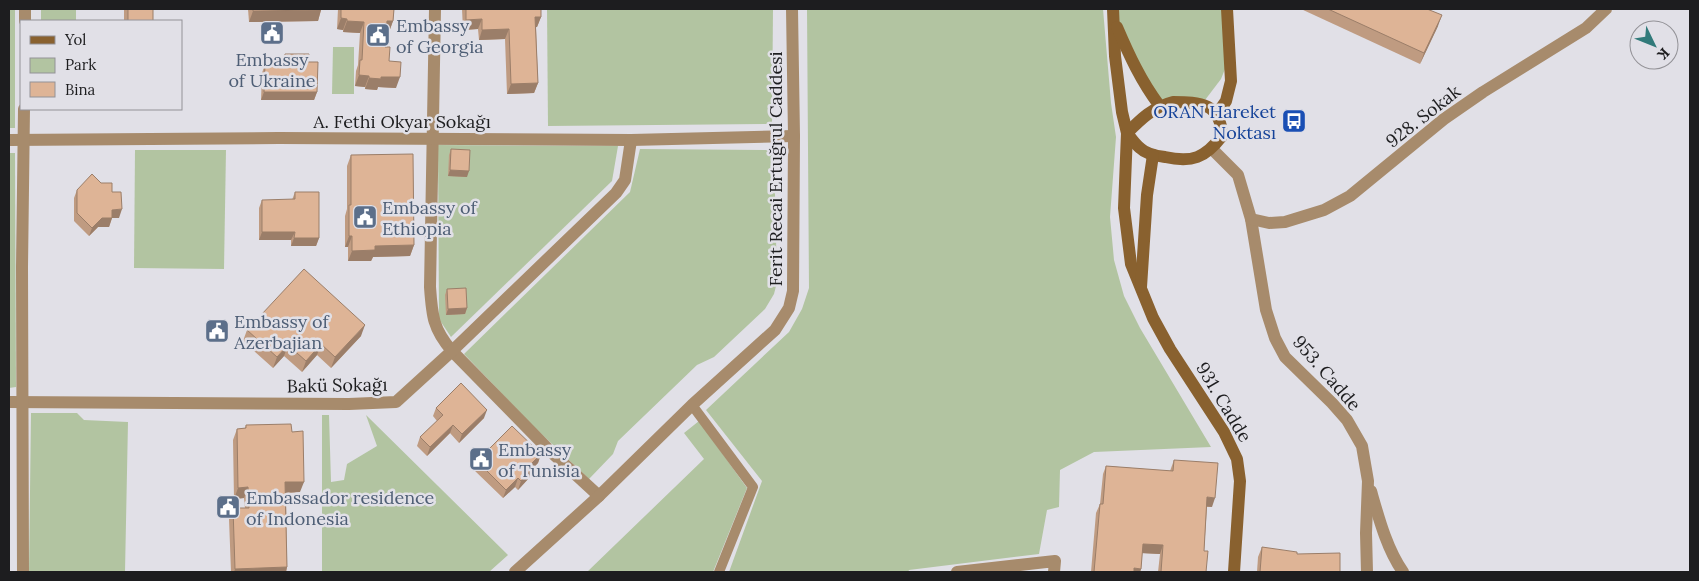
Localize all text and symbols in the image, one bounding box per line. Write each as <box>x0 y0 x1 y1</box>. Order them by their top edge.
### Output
place label: Embassy of Georgia <box>396 14 484 58</box>
legend <box>20 20 182 110</box>
public building icon: Embassy of Ukraine <box>259 20 285 46</box>
north arrow <box>1629 20 1679 70</box>
public building icon: Embassy of Georgia <box>365 22 391 48</box>
text: Yol <box>64 30 86 49</box>
text: K <box>1654 44 1673 64</box>
place label: Embassy of Ukraine <box>228 48 316 92</box>
street label: Ferit Recai Ertuğrul Caddesi <box>764 51 787 287</box>
text: Park <box>65 55 96 74</box>
street label: 928. Sokak <box>1381 79 1465 152</box>
text: Bina <box>65 80 96 99</box>
place label: ORAN Hareket Noktası <box>1153 100 1276 144</box>
bus stop icon: ORAN Hareket Noktası <box>1281 108 1307 134</box>
street label: A. Fethi Okyar Sokağı <box>312 110 491 133</box>
place label: Embassy of Ethiopia <box>382 196 478 240</box>
public building icon: Embassy of Ethiopia <box>352 204 378 230</box>
place label: Embassy of Azerbajian <box>233 310 330 354</box>
public building icon: Embassy of Azerbajian <box>204 318 230 344</box>
street label: 953. Cadde <box>1288 331 1366 416</box>
street label: 931. Cadde <box>1191 358 1257 446</box>
street label: Bakü Sokağı <box>286 373 388 397</box>
place label: Embassy of Tunisia <box>498 438 580 482</box>
public building icon: Embassy of Tunisia <box>468 446 494 472</box>
place label: Embassador residence of Indonesia <box>246 486 435 530</box>
public building icon: Embassador residence of Indonesia <box>215 494 241 520</box>

